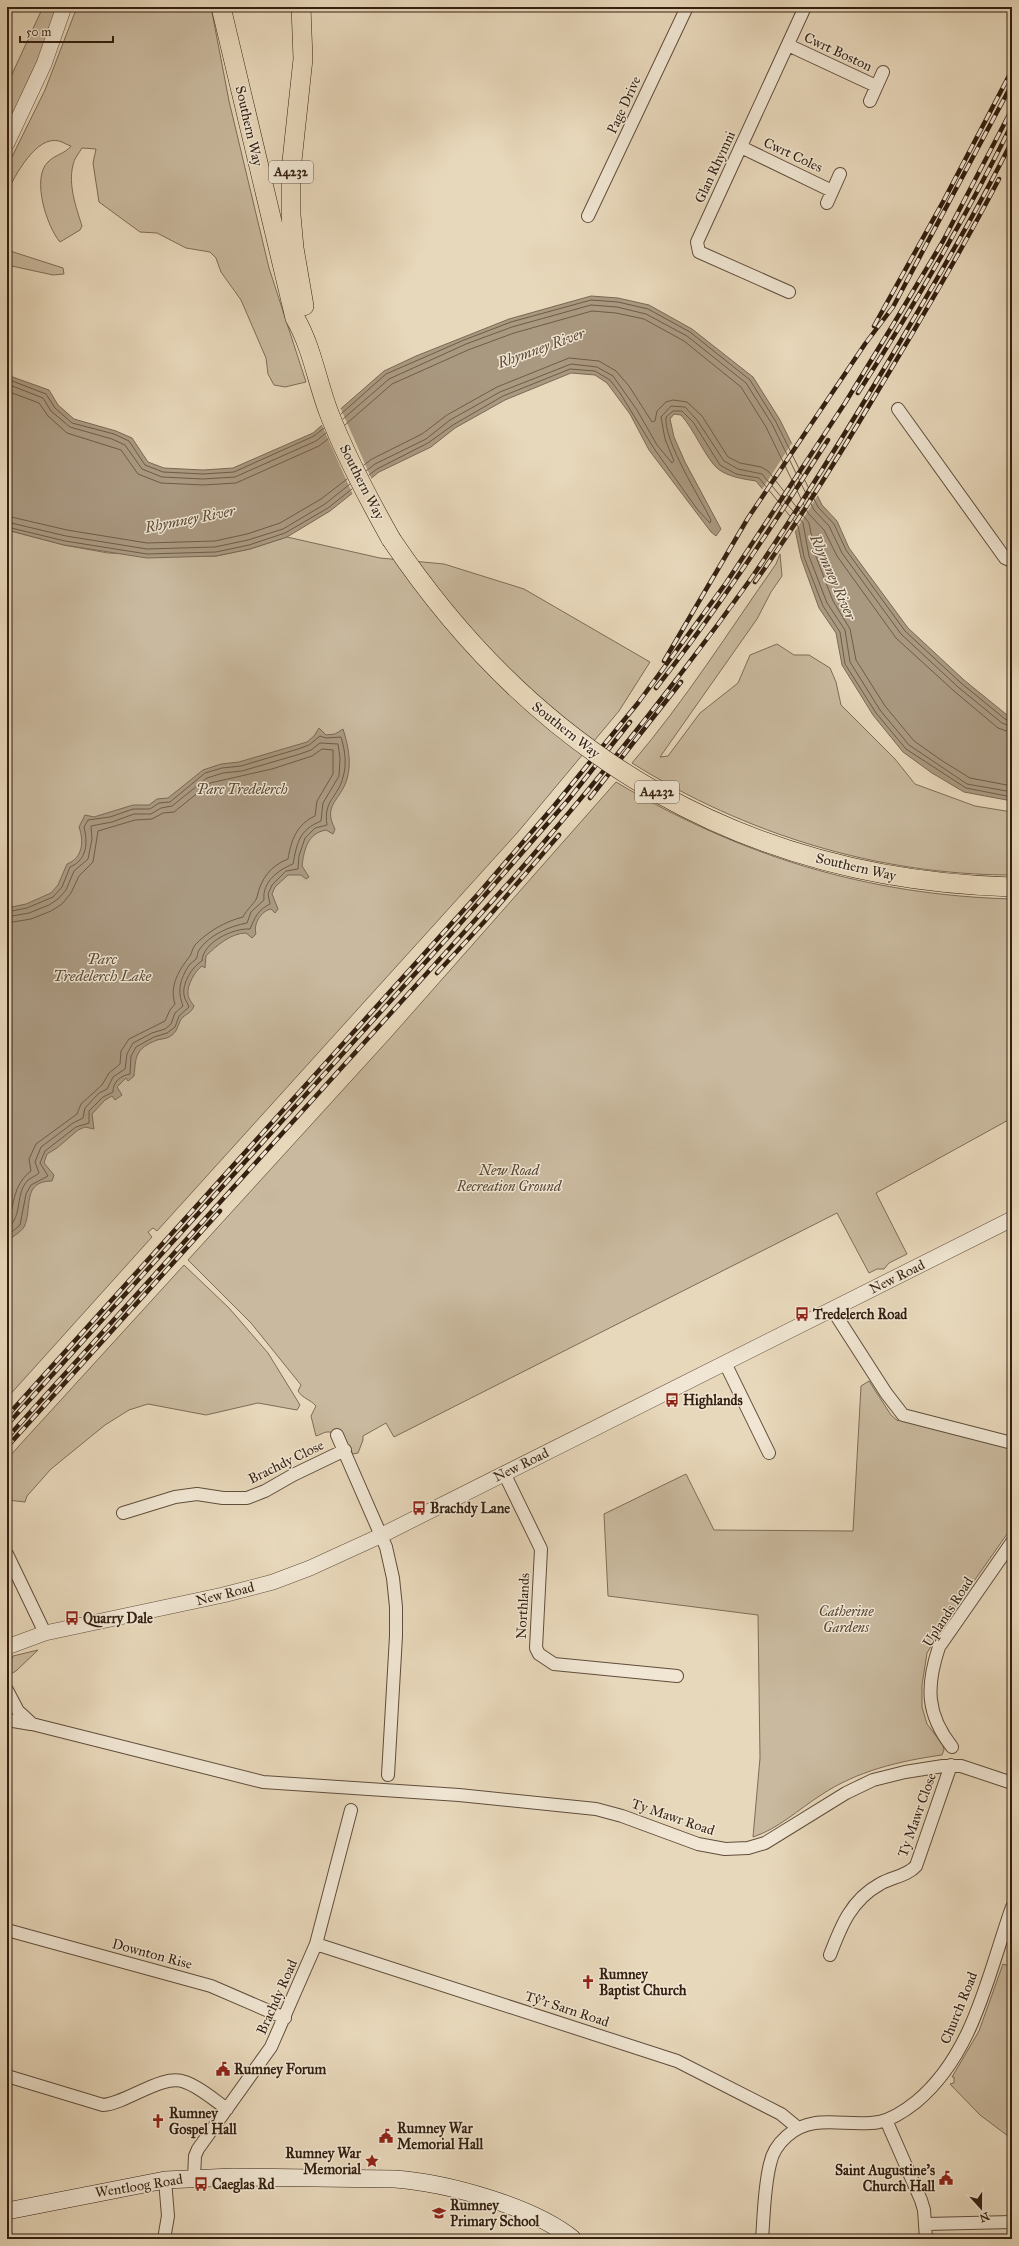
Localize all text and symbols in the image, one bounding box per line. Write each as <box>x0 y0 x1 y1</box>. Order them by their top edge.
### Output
scale bar <box>20 18 113 44</box>
text: 50 m <box>26 25 51 39</box>
street label: Cwrt Boston <box>801 29 875 75</box>
street label: Page Drive <box>603 73 645 136</box>
street label: Southern Way <box>231 84 267 168</box>
street label: Glan Rhymni <box>691 128 739 206</box>
street label: Cwrt Coles <box>761 134 825 176</box>
road number: A4232 <box>269 161 313 183</box>
water label: Rhymney River <box>494 324 588 372</box>
street label: Southern Way <box>336 442 388 523</box>
water label: Rhymney River <box>142 501 237 537</box>
water label: Rhymney River <box>806 531 860 623</box>
street label: Southern Way <box>528 698 604 762</box>
park label: Parc Tredelerch <box>196 781 288 798</box>
road number: A4232 <box>635 781 679 803</box>
street label: Southern Way <box>814 849 898 885</box>
water label: Parc Tredelerch Lake <box>53 950 152 985</box>
park label: New Road Recreation Ground <box>456 1162 563 1195</box>
street label: New Road <box>867 1256 927 1298</box>
bus stop icon: Tredelerch Road <box>794 1306 810 1322</box>
place label: Tredelerch Road <box>812 1306 908 1323</box>
bus stop icon: Highlands <box>664 1392 680 1408</box>
place label: Highlands <box>683 1392 743 1410</box>
street label: Brachdy Close <box>245 1436 327 1488</box>
street label: New Road <box>491 1444 551 1486</box>
bus stop icon: Brachdy Lane <box>411 1500 427 1516</box>
place label: Brachdy Lane <box>430 1500 510 1518</box>
street label: Northlands <box>513 1573 533 1639</box>
street label: Uplands Road <box>919 1574 977 1650</box>
street label: New Road <box>194 1579 256 1609</box>
park label: Catherine Gardens <box>819 1603 874 1636</box>
bus stop icon: Quarry Dale <box>64 1610 80 1626</box>
place label: Quarry Dale <box>83 1610 153 1628</box>
street label: Ty Mawr Close <box>894 1770 940 1859</box>
street label: Ty Mawr Road <box>629 1795 717 1839</box>
street label: Downton Rise <box>110 1935 194 1973</box>
street label: Brachdy Road <box>253 1957 301 2037</box>
place label: Rumney Baptist Church <box>599 1966 687 2000</box>
street label: Church Road <box>937 1969 981 2047</box>
church icon: Rumney Baptist Church <box>580 1974 596 1990</box>
street label: Tŷ'r Sarn Road <box>523 1987 611 2031</box>
public building icon: Rumney Forum <box>215 2061 231 2077</box>
place label: Rumney Forum <box>234 2061 327 2079</box>
place label: Rumney Gospel Hall <box>169 2105 238 2139</box>
church icon: Rumney Gospel Hall <box>150 2113 166 2129</box>
place label: Rumney War Memorial Hall <box>397 2120 485 2153</box>
public building icon: Rumney War Memorial Hall <box>378 2128 394 2144</box>
place label: Rumney War Memorial <box>285 2145 362 2178</box>
place icon: Rumney War Memorial <box>364 2153 380 2169</box>
place label: Saint Augustine's Church Hall <box>835 2162 936 2195</box>
public building icon: Saint Augustine's Church Hall <box>938 2170 954 2186</box>
street label: Wentloog Road <box>94 2171 184 2201</box>
bus stop icon: Caeglas Rd <box>193 2176 209 2192</box>
place label: Caeglas Rd <box>212 2176 275 2194</box>
north arrow <box>961 2188 1001 2228</box>
place label: Rumney Primary School <box>450 2197 540 2231</box>
school or university icon: Rumney Primary School <box>431 2205 447 2221</box>
text: N <box>977 2209 991 2225</box>

